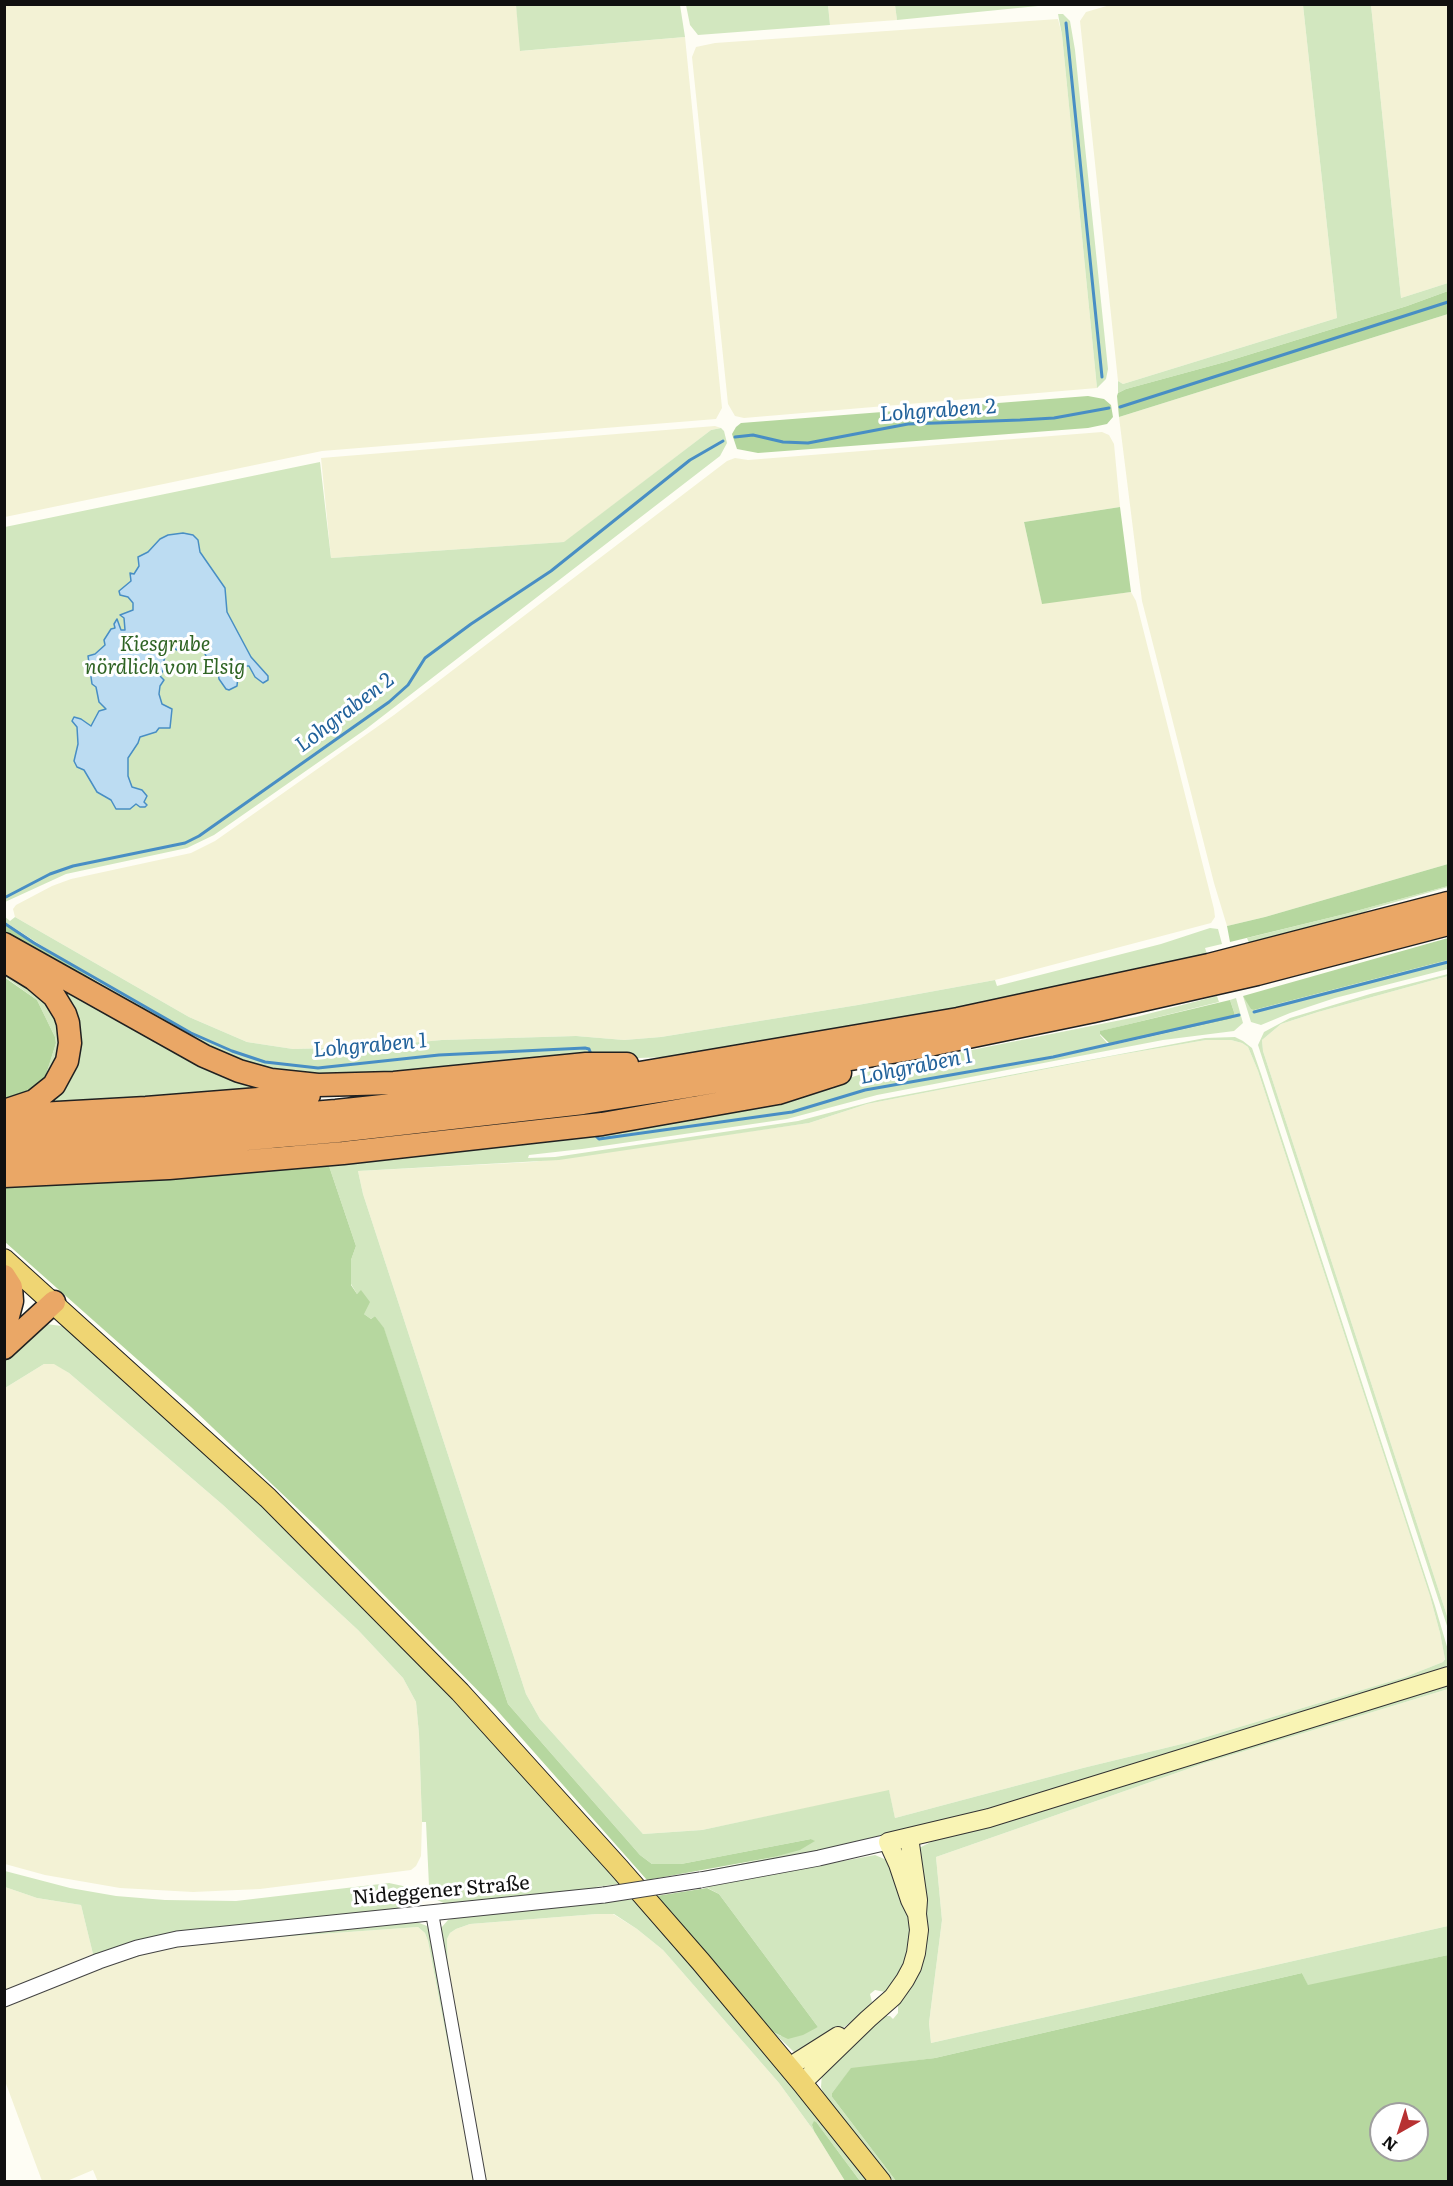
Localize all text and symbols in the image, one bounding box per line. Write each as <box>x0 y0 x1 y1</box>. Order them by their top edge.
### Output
water label: Lohgraben 2 <box>879 394 997 428</box>
park label: Kiesgrube nördlich von Elsig <box>85 633 245 680</box>
water label: Lohgraben 2 <box>291 668 399 758</box>
water label: Lohgraben 1 <box>312 1028 428 1064</box>
water label: Lohgraben 1 <box>858 1044 974 1090</box>
street label: Nideggener Straße <box>351 1871 531 1911</box>
north arrow <box>1369 2102 1429 2162</box>
text: N <box>1376 2131 1402 2158</box>

